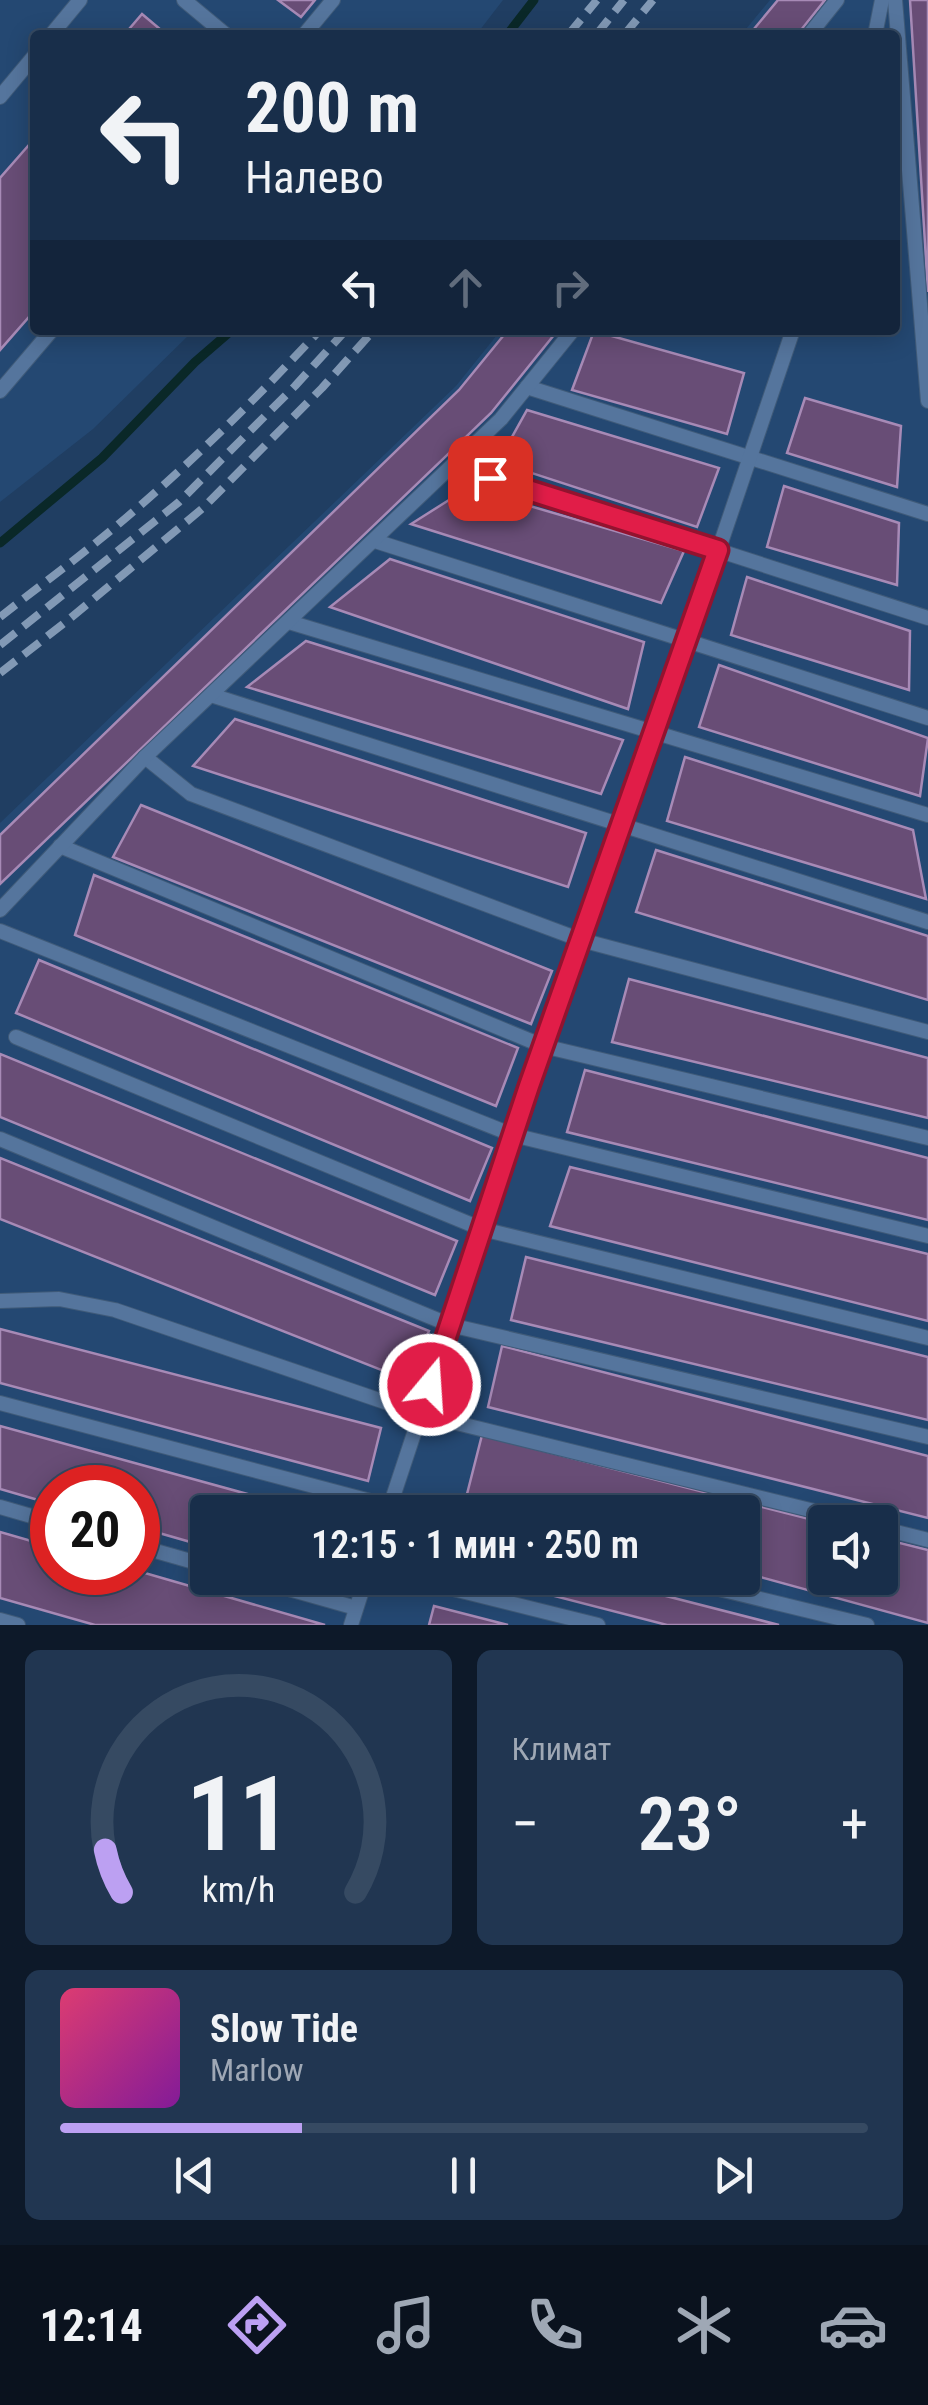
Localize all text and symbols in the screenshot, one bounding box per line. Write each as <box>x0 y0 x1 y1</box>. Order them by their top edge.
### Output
text: 200 m <box>245 67 419 149</box>
icon: left <box>80 70 210 200</box>
text: Налево <box>245 151 384 204</box>
icon: left <box>333 260 388 315</box>
icon: ahead <box>438 260 493 315</box>
icon: right <box>543 260 598 315</box>
pin <box>448 436 533 521</box>
icon: arrive <box>463 451 518 506</box>
position arrow <box>378 1333 482 1437</box>
speed limit sign: 20 <box>30 1465 160 1595</box>
map controls <box>808 1505 898 1595</box>
button: sound <box>808 1505 898 1595</box>
text: 12:15 · 1 мин · 250 m <box>311 1523 639 1567</box>
text: Климат <box>512 1730 611 1768</box>
text: 11 <box>186 1754 291 1875</box>
text: 23° <box>638 1780 742 1868</box>
text: − <box>512 1792 539 1856</box>
text: + <box>841 1792 868 1856</box>
text: km/h <box>201 1869 275 1911</box>
text: Slow Tide <box>210 2007 358 2051</box>
text: Marlow <box>210 2051 303 2089</box>
icon: previous <box>167 2148 222 2203</box>
icon: pause <box>436 2148 491 2203</box>
icon: next <box>706 2148 761 2203</box>
icon: directions <box>222 2290 292 2360</box>
icon: music <box>371 2290 441 2360</box>
icon: phone <box>520 2290 590 2360</box>
icon: climate <box>669 2290 739 2360</box>
icon: car <box>818 2290 888 2360</box>
text: 12:14 <box>40 2299 143 2352</box>

